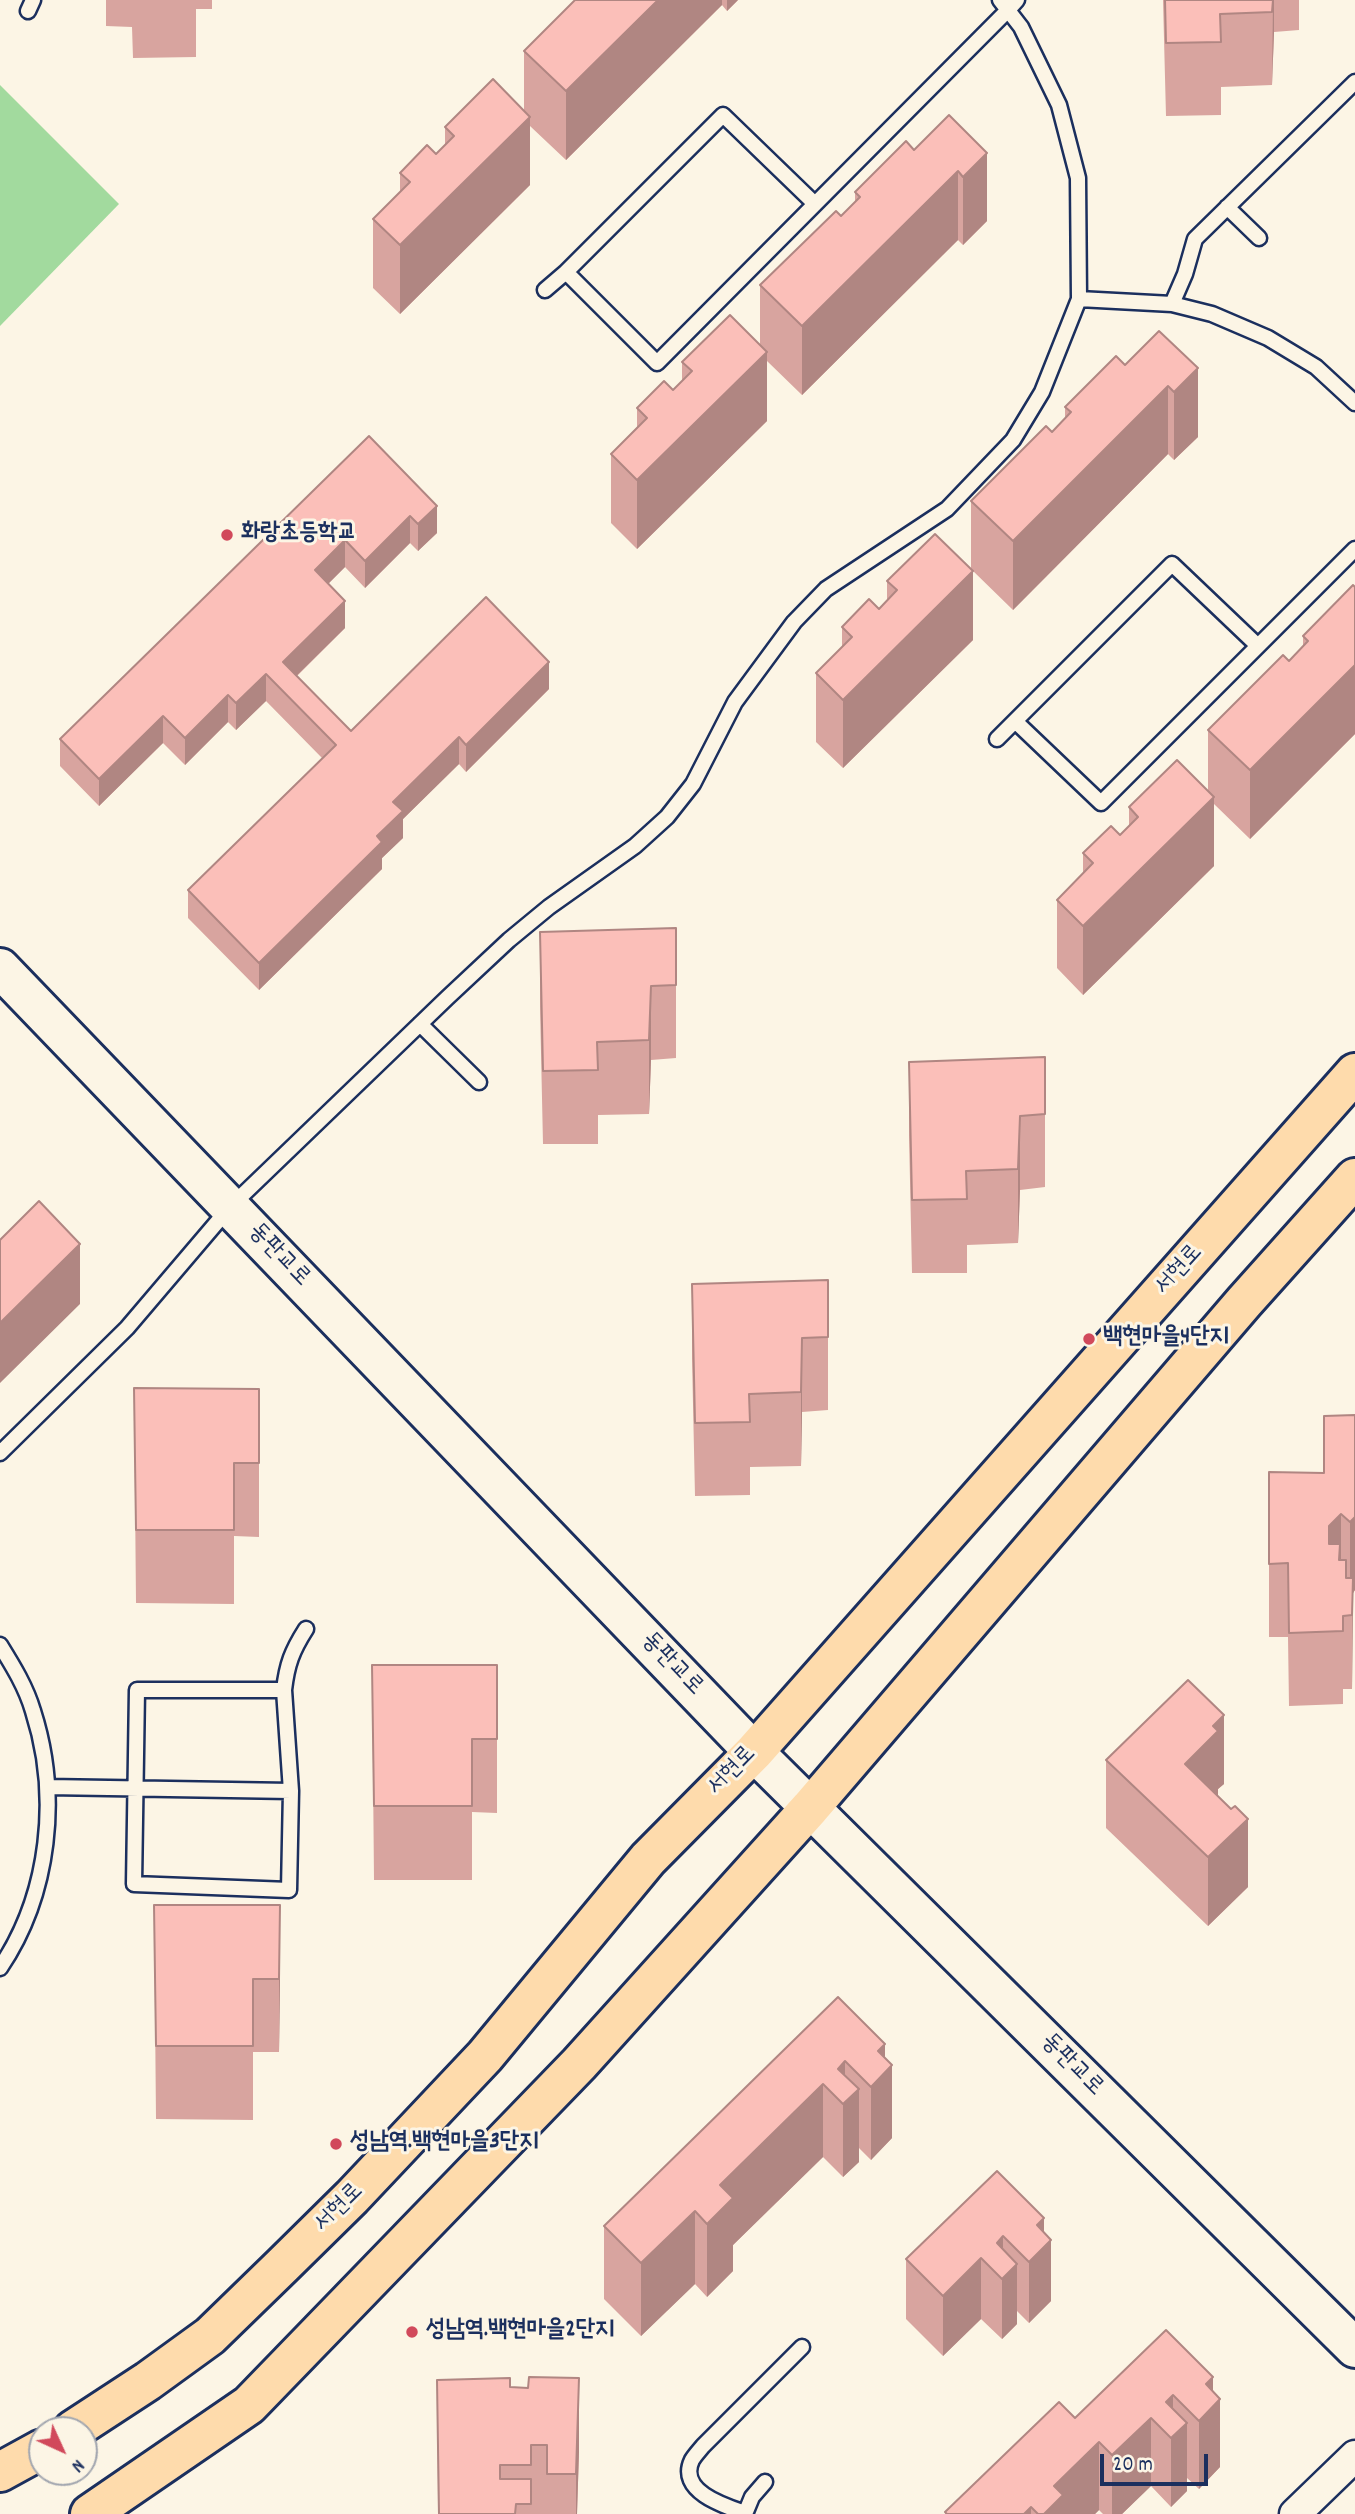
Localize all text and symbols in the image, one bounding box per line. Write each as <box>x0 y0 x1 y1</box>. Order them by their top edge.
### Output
place label: 화랑초등학교 <box>241 521 357 549</box>
marker: 화랑초등학교 <box>219 527 235 543</box>
street label: 동판교로 <box>241 1218 315 1294</box>
street label: 서현로 <box>1150 1240 1210 1302</box>
place label: 백현마을4단지 <box>1103 1325 1229 1353</box>
marker: 백현마을4단지 <box>1081 1331 1097 1347</box>
street label: 동판교로 <box>634 1627 708 1703</box>
street label: 서현로 <box>703 1741 763 1803</box>
street label: 동판교로 <box>1034 2029 1108 2103</box>
place label: 성남역.백현마을3단지 <box>350 2130 538 2158</box>
marker: 성남역.백현마을3단지 <box>328 2136 344 2152</box>
street label: 서현로 <box>309 2178 371 2240</box>
place label: 성남역.백현마을2단지 <box>426 2318 614 2346</box>
marker: 성남역.백현마을2단지 <box>404 2324 420 2340</box>
north arrow <box>28 2416 98 2486</box>
scale bar <box>1103 2440 1212 2484</box>
text: 20 m <box>1113 2451 1153 2481</box>
text: N <box>64 2452 90 2478</box>

